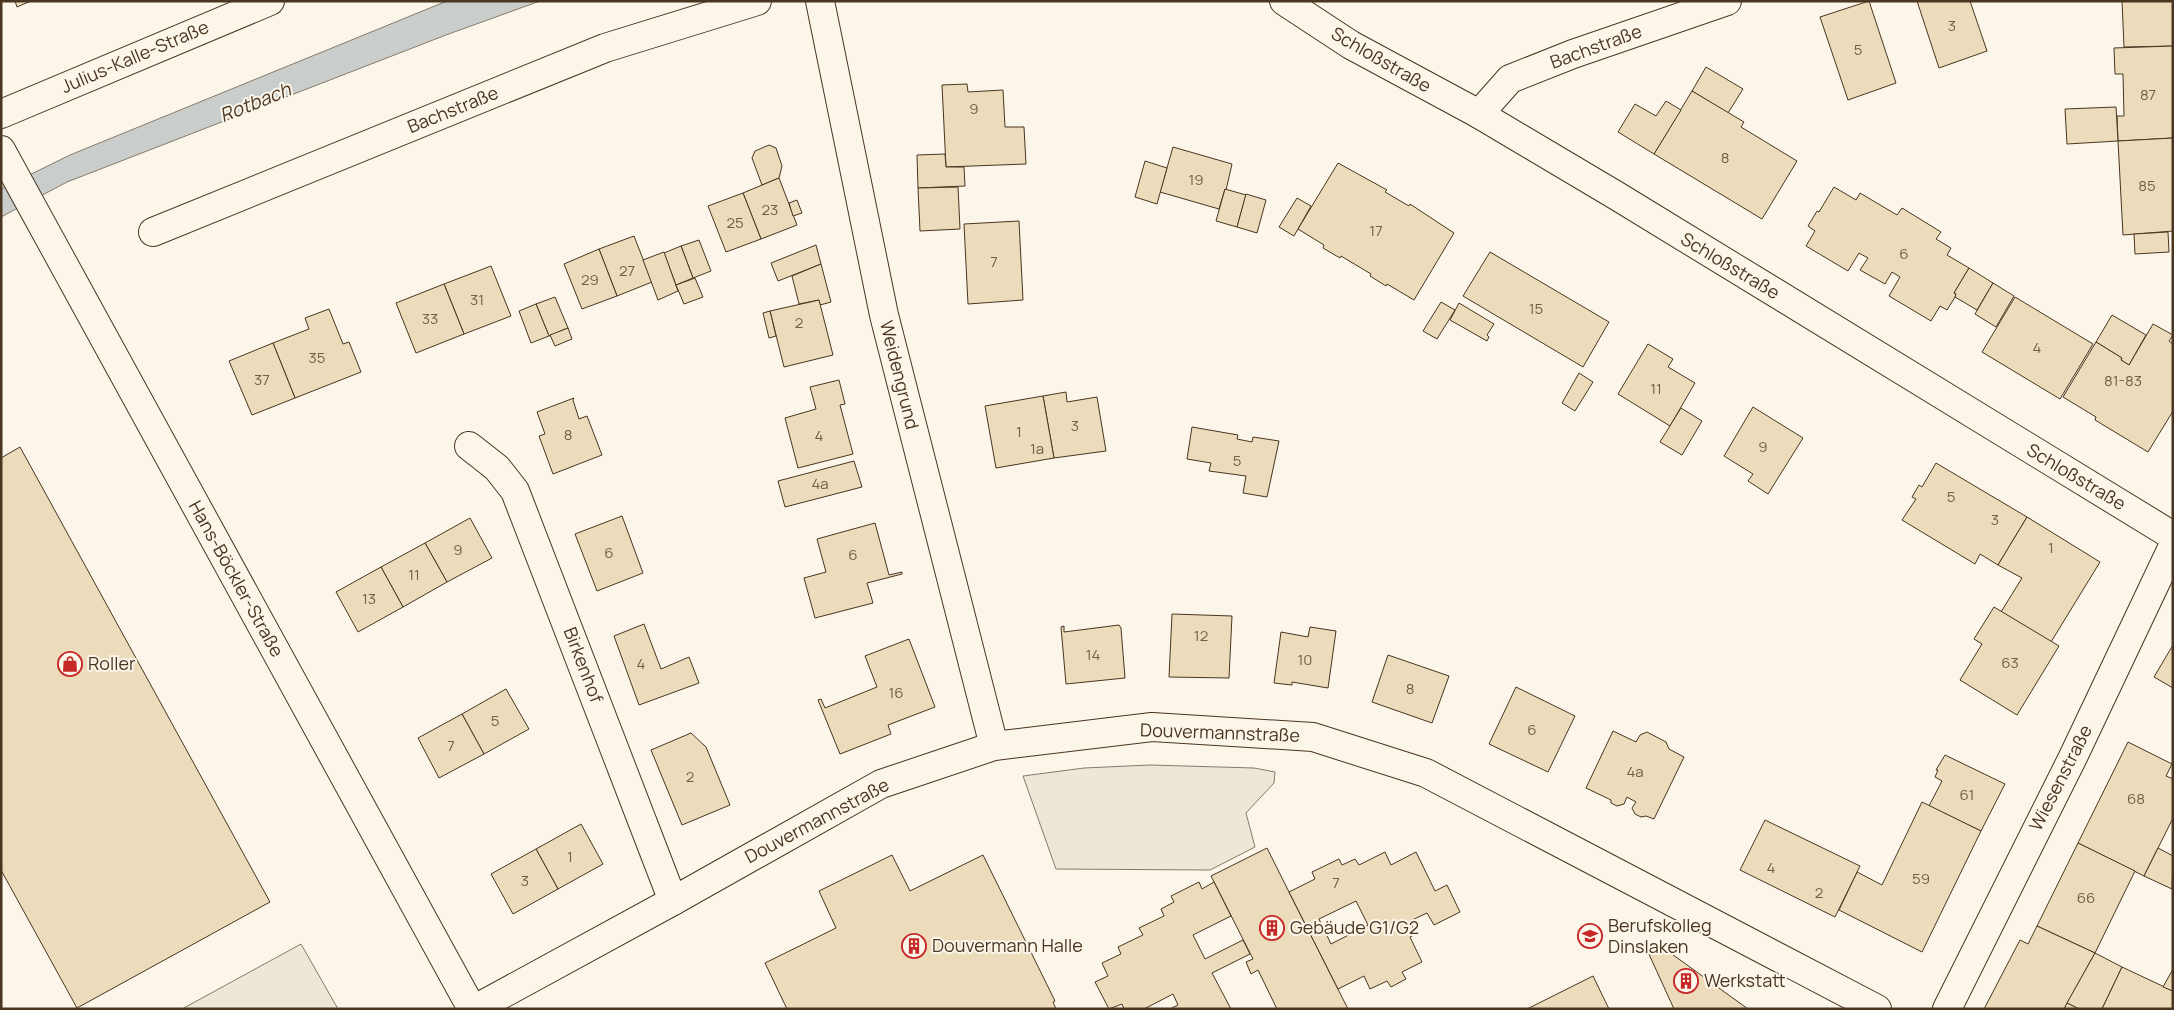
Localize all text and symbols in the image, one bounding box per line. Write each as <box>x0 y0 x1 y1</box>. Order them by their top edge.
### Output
street label: Julius-Kalle-Straße <box>57 14 212 98</box>
house number: 3 <box>1948 15 1956 36</box>
street label: Bachstraße <box>1547 18 1645 74</box>
street label: Schloßstraße <box>1327 21 1436 97</box>
house number: 5 <box>1854 39 1862 60</box>
water label: Rotbach <box>216 76 295 128</box>
street label: Bachstraße <box>404 80 502 138</box>
house number: 87 <box>2140 84 2156 105</box>
house number: 9 <box>969 98 979 119</box>
house number: 8 <box>1721 147 1729 168</box>
house number: 19 <box>1188 169 1204 190</box>
house number: 85 <box>2138 175 2156 196</box>
house number: 23 <box>762 199 778 220</box>
house number: 25 <box>726 212 744 233</box>
house number: 17 <box>1369 220 1383 241</box>
street label: Schloßstraße <box>1677 226 1784 304</box>
house number: 6 <box>1899 243 1909 264</box>
house number: 7 <box>990 251 998 272</box>
house number: 27 <box>619 260 635 281</box>
house number: 29 <box>581 269 599 290</box>
house number: 31 <box>470 289 484 310</box>
house number: 15 <box>1529 298 1543 319</box>
house number: 33 <box>422 308 438 329</box>
house number: 2 <box>795 312 803 333</box>
street label: Weidengrund <box>875 318 925 432</box>
house number: 4 <box>2033 337 2042 358</box>
house number: 35 <box>309 347 325 368</box>
house number: 37 <box>254 369 270 390</box>
house number: 81-83 <box>2104 370 2142 391</box>
house number: 11 <box>1650 378 1662 399</box>
house number: 3 <box>1071 415 1079 436</box>
house number: 1 <box>1016 421 1022 442</box>
house number: 8 <box>564 424 572 445</box>
house number: 4 <box>815 425 824 446</box>
house number: 9 <box>1758 436 1768 457</box>
street label: Schloßstraße <box>2023 437 2130 515</box>
house number: 1a <box>1030 438 1044 459</box>
house number: 5 <box>1233 450 1241 471</box>
house number: 4a <box>811 473 829 494</box>
house number: 5 <box>1947 486 1955 507</box>
street label: Hans-Böckler-Straße <box>184 496 290 661</box>
house number: 3 <box>1991 509 1999 530</box>
house number: 1 <box>2048 537 2054 558</box>
house number: 9 <box>453 539 463 560</box>
house number: 6 <box>604 542 614 563</box>
house number: 6 <box>848 544 858 565</box>
house number: 11 <box>408 564 420 585</box>
house number: 13 <box>362 588 376 609</box>
street label: Birkenhof <box>559 623 610 706</box>
house number: 12 <box>1194 625 1208 646</box>
house number: 14 <box>1086 644 1100 665</box>
house number: 10 <box>1298 649 1313 670</box>
shop icon: Roller <box>57 651 83 677</box>
place label: Roller <box>88 651 136 675</box>
house number: 63 <box>2001 652 2019 673</box>
house number: 4 <box>637 653 646 674</box>
house number: 8 <box>1406 678 1414 699</box>
house number: 16 <box>888 682 904 703</box>
house number: 5 <box>491 710 499 731</box>
street label: Douvermannstraße <box>1140 717 1300 747</box>
house number: 6 <box>1527 719 1537 740</box>
street label: Wiesenstraße <box>2023 721 2097 835</box>
house number: 7 <box>447 735 455 756</box>
house number: 4a <box>1626 761 1644 782</box>
house number: 2 <box>686 766 694 787</box>
street label: Douvermannstraße <box>740 772 893 868</box>
house number: 61 <box>1960 784 1974 805</box>
house number: 68 <box>2127 788 2145 809</box>
house number: 1 <box>567 846 573 867</box>
house number: 4 <box>1767 857 1776 878</box>
house number: 59 <box>1912 868 1930 889</box>
house number: 3 <box>521 870 529 891</box>
house number: 7 <box>1332 872 1340 893</box>
house number: 2 <box>1815 882 1823 903</box>
house number: 66 <box>2077 887 2095 908</box>
place label: Berufskolleg Dinslaken <box>1608 913 1712 958</box>
building icon: Gebäude G1/G2 <box>1259 915 1285 941</box>
place label: Gebäude G1/G2 <box>1290 915 1419 939</box>
school or university icon: Berufskolleg Dinslaken <box>1577 923 1603 949</box>
building icon: Douvermann Halle <box>901 933 927 959</box>
place label: Douvermann Halle <box>932 933 1083 957</box>
building icon: Werkstatt <box>1673 968 1699 994</box>
place label: Werkstatt <box>1704 968 1786 992</box>

